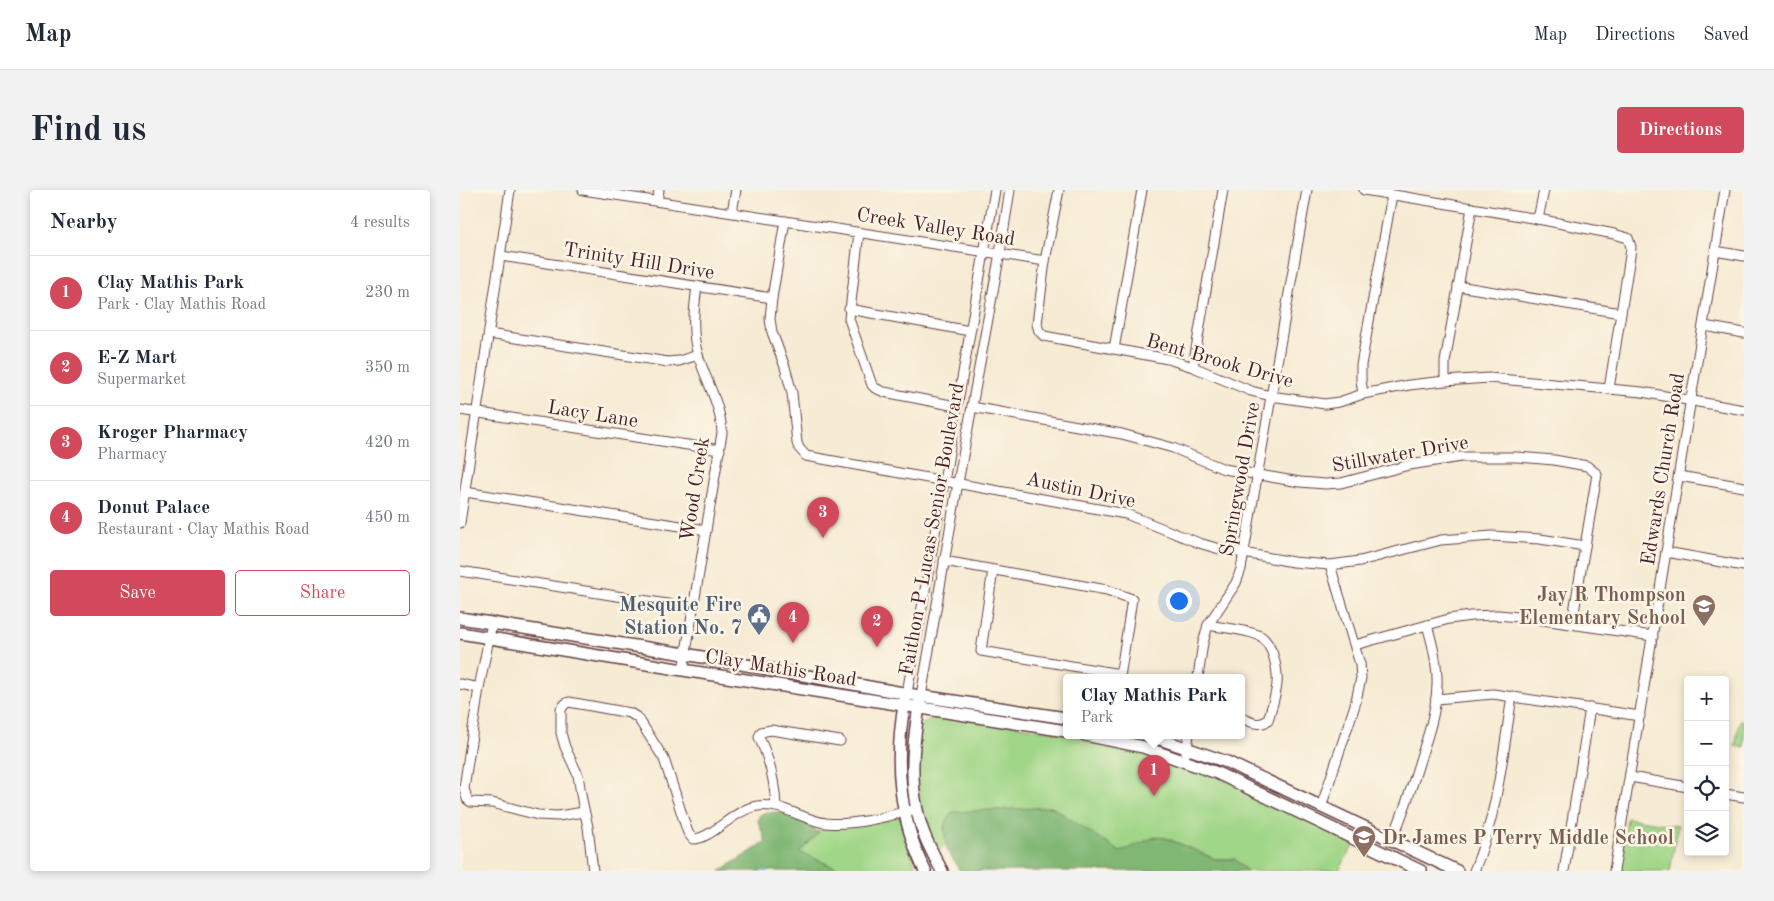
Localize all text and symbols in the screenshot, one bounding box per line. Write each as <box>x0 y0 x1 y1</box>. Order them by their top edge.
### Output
text: Map <box>25 23 72 47</box>
text: Map <box>1534 26 1567 44</box>
text: Directions <box>1595 26 1675 44</box>
text: Saved <box>1703 26 1749 44</box>
button: Directions <box>1617 107 1744 153</box>
text: Find us <box>30 113 146 148</box>
street label: Creek Valley Road <box>855 206 1017 250</box>
text: Nearby <box>50 212 118 233</box>
text: 4 results <box>350 215 410 231</box>
street label: Trinity Hill Drive <box>562 240 716 284</box>
text: Clay Mathis Park <box>97 274 244 293</box>
text: 1 <box>61 285 71 301</box>
text: 230 m <box>365 285 410 301</box>
text: Park · Clay Mathis Road <box>97 297 266 313</box>
street label: Bent Brook Drive <box>1144 331 1295 393</box>
text: E-Z Mart <box>97 349 177 368</box>
text: 2 <box>61 360 71 376</box>
text: 350 m <box>365 360 410 376</box>
text: Supermarket <box>97 372 186 388</box>
street label: Edwards Church Road <box>1639 372 1689 567</box>
street label: Faithon P Lucas Senior Boulevard <box>897 381 969 677</box>
street label: Lacy Lane <box>546 398 639 432</box>
street label: Springwood Drive <box>1218 401 1264 558</box>
text: Kroger Pharmacy <box>97 424 248 443</box>
street label: Stillwater Drive <box>1330 433 1470 477</box>
text: 3 <box>61 435 71 451</box>
text: 420 m <box>365 435 410 451</box>
street label: Wood Creek <box>678 436 714 543</box>
text: Pharmacy <box>97 447 167 463</box>
street label: Austin Drive <box>1024 470 1137 512</box>
pin: 3 <box>807 497 839 538</box>
text: Donut Palace <box>97 499 210 518</box>
text: 4 <box>61 510 71 526</box>
text: 450 m <box>365 510 410 526</box>
text: Restaurant · Clay Mathis Road <box>97 522 310 538</box>
button: Save <box>50 570 225 616</box>
button: Share <box>235 570 410 616</box>
place label: Jay R Thompson Elementary School <box>1519 586 1686 629</box>
your location <box>1166 588 1192 614</box>
school or university icon: Jay R Thompson Elementary School <box>1691 593 1717 627</box>
place label: Mesquite Fire Station No. 7 <box>619 596 742 639</box>
public building icon: Mesquite Fire Station No. 7 <box>746 602 772 636</box>
pin: 4 <box>777 602 809 643</box>
pin: 2 <box>861 606 893 647</box>
street label: Clay Mathis Road <box>703 647 858 691</box>
popup <box>1063 674 1245 739</box>
map controls <box>1684 676 1729 856</box>
button: + <box>1684 676 1729 721</box>
text: Clay Mathis Park <box>1080 687 1228 706</box>
text: Park <box>1080 710 1113 726</box>
button: − <box>1684 721 1729 766</box>
pin: 1 <box>1138 755 1170 796</box>
button: locate <box>1684 766 1729 811</box>
button: layers <box>1684 811 1729 856</box>
school or university icon: Dr James P Terry Middle School <box>1351 824 1377 858</box>
place label: Dr James P Terry Middle School <box>1382 829 1674 849</box>

